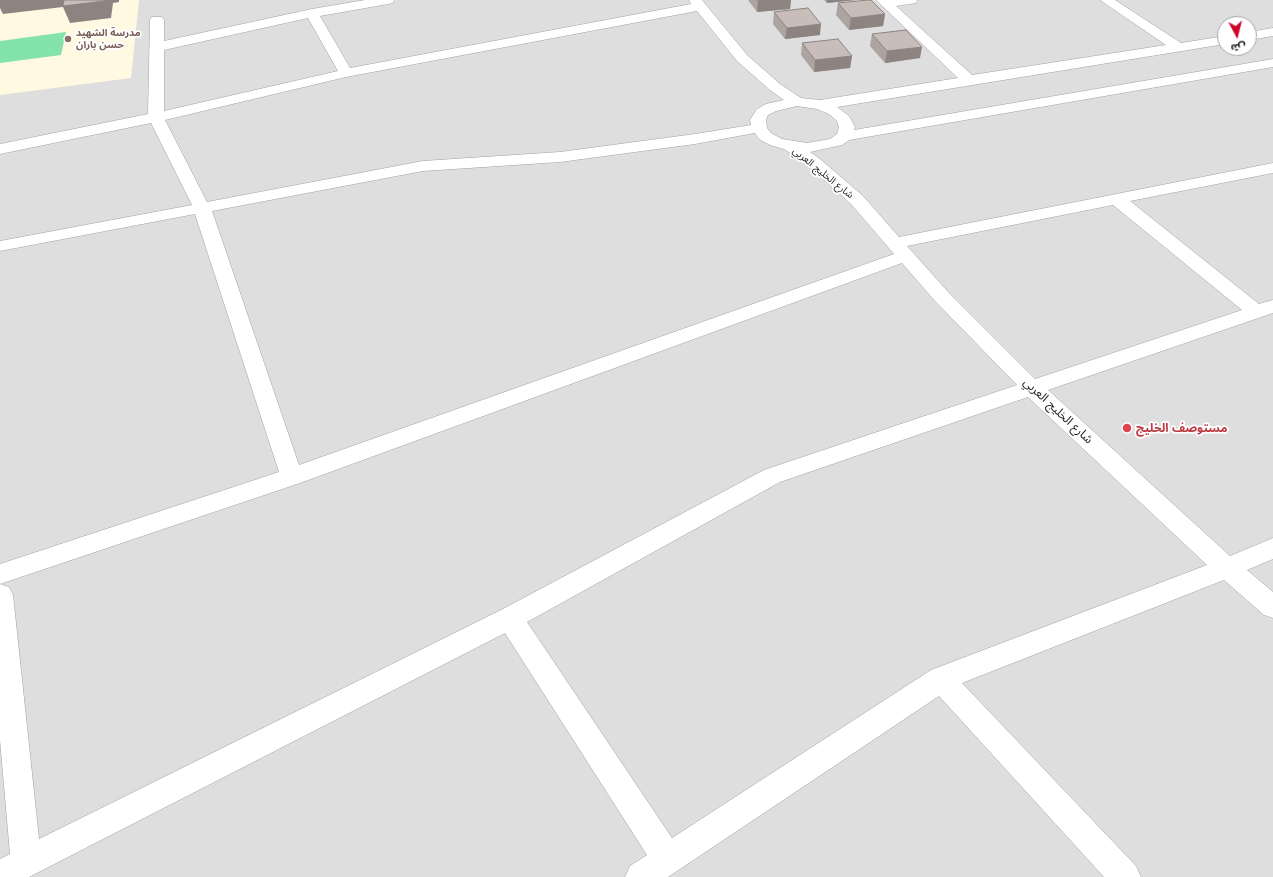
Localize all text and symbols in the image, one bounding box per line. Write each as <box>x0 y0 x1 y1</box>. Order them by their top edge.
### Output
north arrow <box>1217 16 1257 56</box>
place label: مدرسة الشهيد حسن باران <box>76 27 141 50</box>
marker: مدرسة الشهيد حسن باران <box>63 34 73 44</box>
text: ش <box>1230 40 1247 55</box>
street label: شارع الخليج العربي <box>790 145 856 201</box>
street label: شارع الخليج العربي <box>1020 375 1096 447</box>
place label: مستوصف الخليج <box>1136 421 1227 435</box>
marker: مستوصف الخليج <box>1121 422 1133 434</box>

